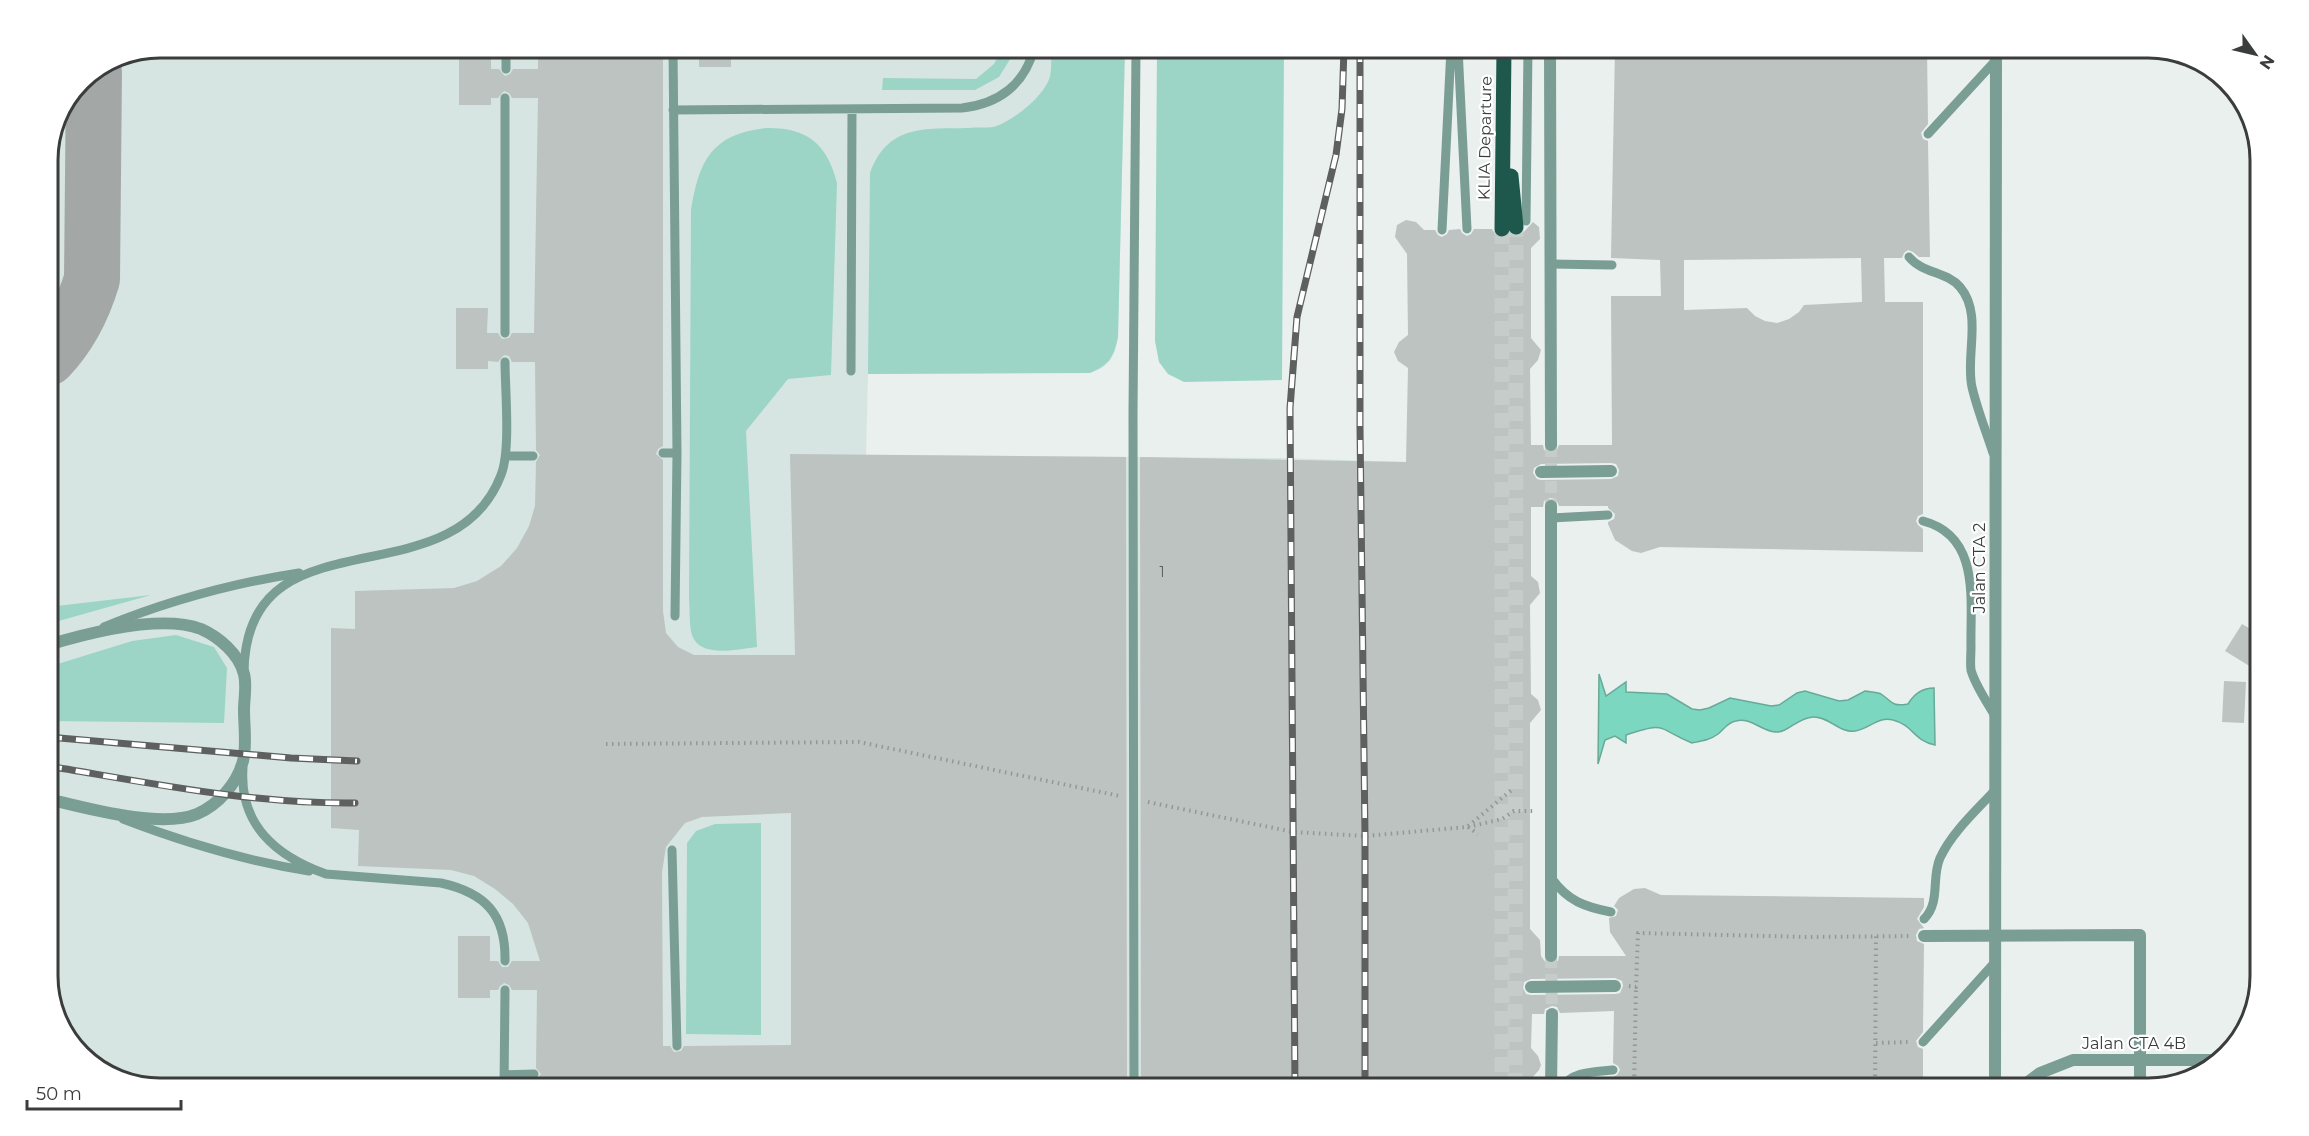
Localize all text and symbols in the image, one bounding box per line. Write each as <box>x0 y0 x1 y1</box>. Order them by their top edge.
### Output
north arrow <box>2225 24 2285 84</box>
text: N <box>2256 51 2279 73</box>
street label: KLIA Departure <box>1474 76 1496 200</box>
street label: Jalan CTA 2 <box>1970 523 1989 614</box>
house number: 1 <box>1159 563 1165 581</box>
street label: Jalan CTA 4B <box>2081 1034 2186 1053</box>
scale bar <box>27 1073 182 1111</box>
text: 50 m <box>36 1083 82 1105</box>

